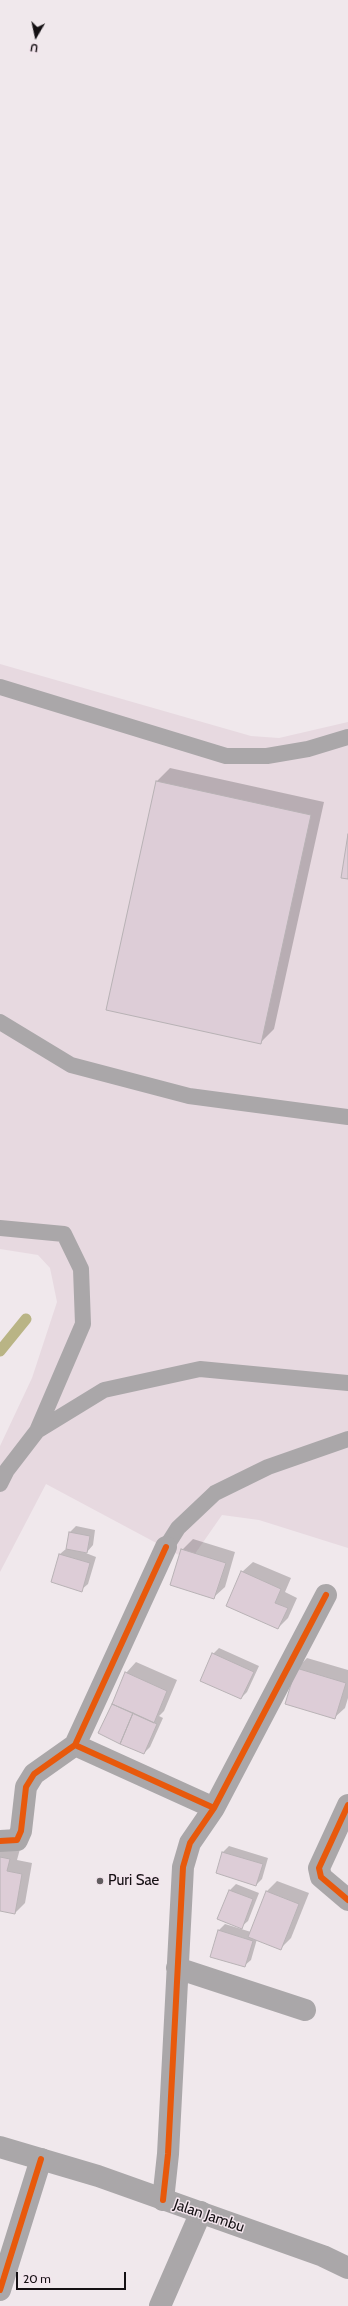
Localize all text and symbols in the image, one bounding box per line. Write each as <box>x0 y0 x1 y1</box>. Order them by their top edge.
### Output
north arrow <box>16 16 56 56</box>
text: U <box>29 40 39 55</box>
place label: Puri Sae <box>108 1872 159 1890</box>
marker: Puri Sae <box>95 1876 105 1886</box>
street label: Jalan Jambu <box>171 2196 247 2236</box>
scale bar <box>18 2264 128 2290</box>
text: 20 m <box>23 2271 51 2286</box>

